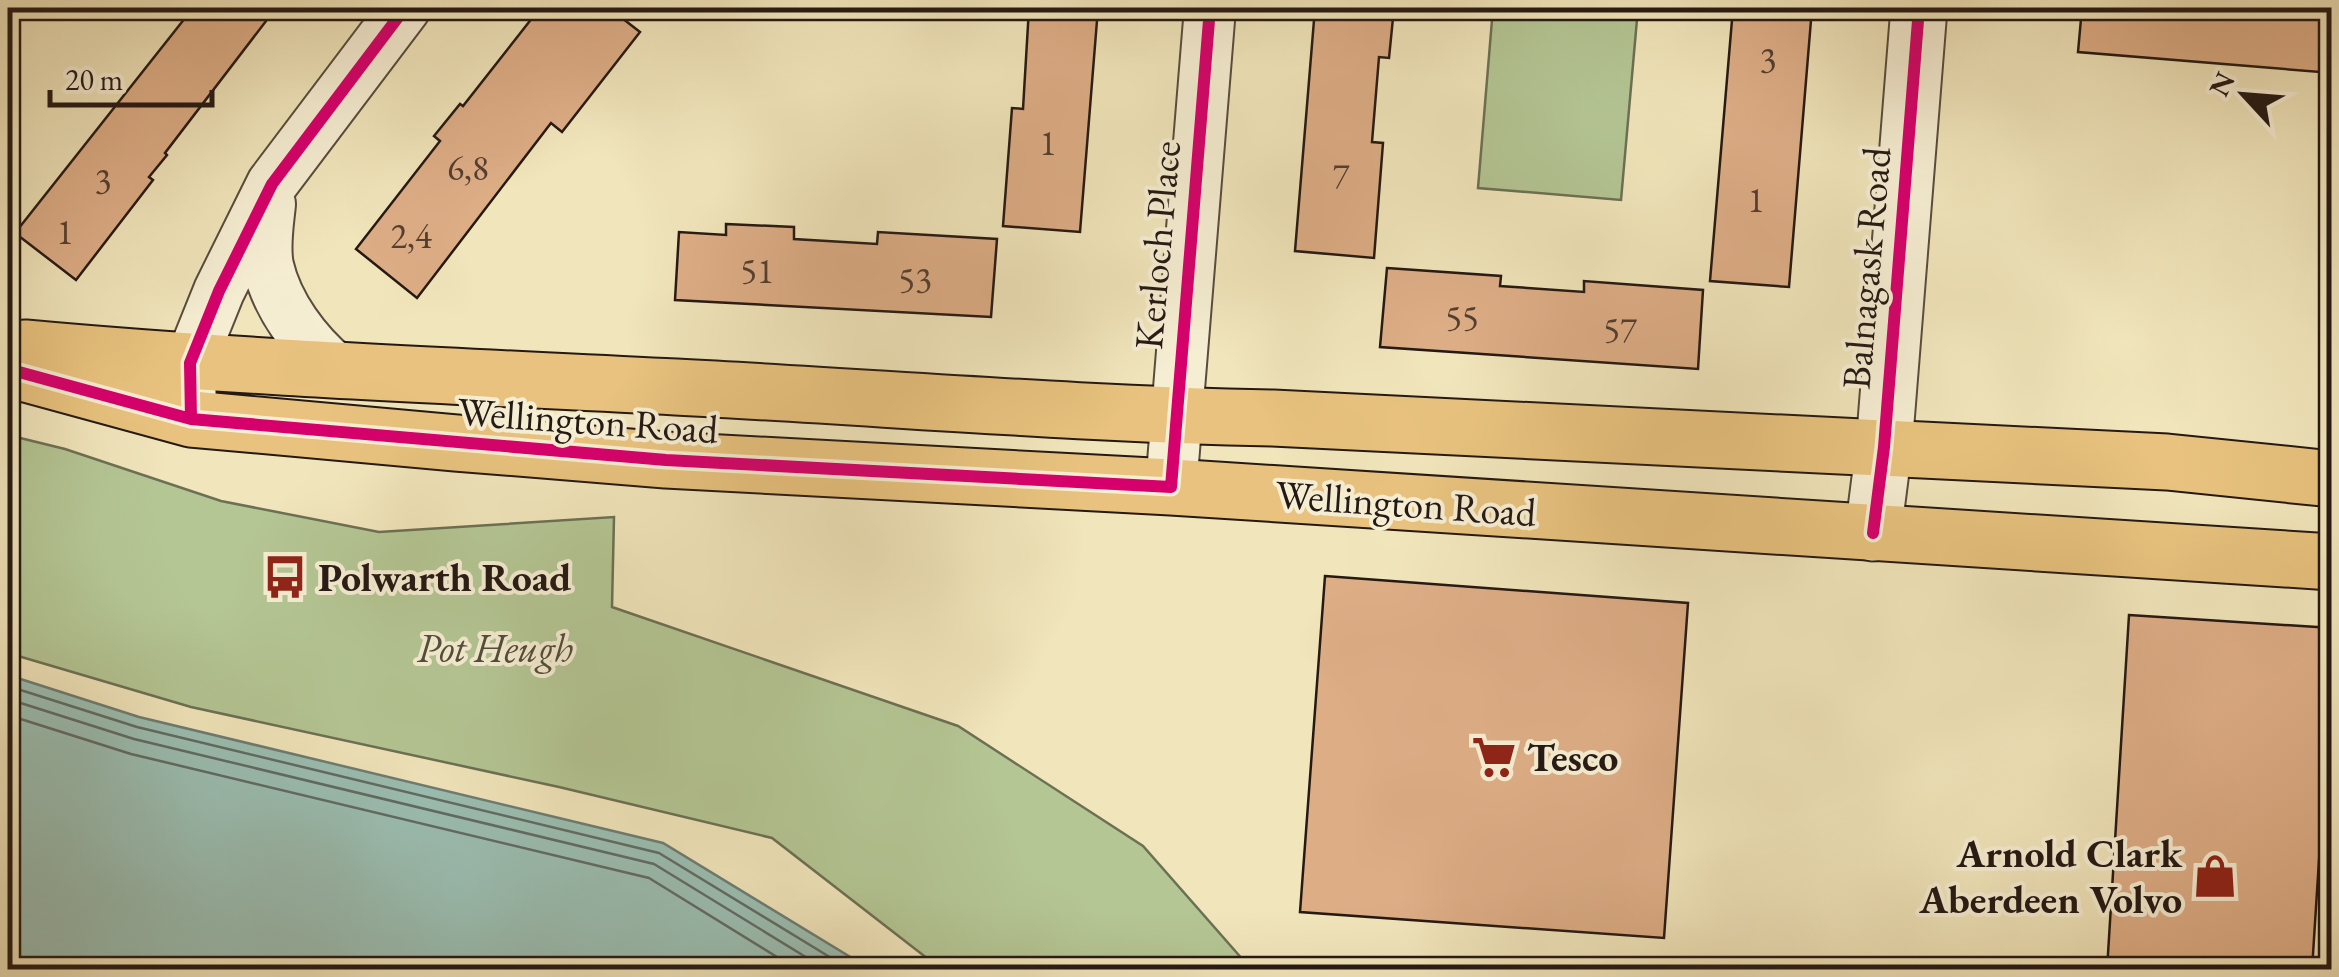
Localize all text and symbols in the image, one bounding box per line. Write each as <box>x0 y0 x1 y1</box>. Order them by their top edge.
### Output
house number: 3 <box>1760 37 1776 82</box>
scale bar <box>50 45 212 107</box>
north arrow <box>2194 45 2294 145</box>
text: 20 m <box>65 60 123 99</box>
text: N <box>2200 66 2243 102</box>
house number: 1 <box>1040 120 1056 165</box>
street label: Kerloch Place <box>1122 139 1192 351</box>
street label: Balnagask Road <box>1830 144 1903 391</box>
house number: 6,8 <box>447 145 489 190</box>
house number: 7 <box>1333 153 1350 198</box>
house number: 3 <box>95 158 111 203</box>
house number: 1 <box>1748 177 1764 222</box>
house number: 1 <box>57 209 73 254</box>
house number: 2,4 <box>390 213 432 258</box>
house number: 51 <box>740 248 774 293</box>
house number: 53 <box>898 257 932 302</box>
house number: 55 <box>1445 295 1479 340</box>
house number: 57 <box>1603 307 1637 352</box>
street label: Wellington Road <box>456 385 721 455</box>
street label: Wellington Road <box>1274 468 1539 538</box>
place label: Polwarth Road <box>318 551 571 603</box>
bus stop icon: Polwarth Road <box>261 553 309 601</box>
park label: Pot Heugh <box>417 622 573 674</box>
place label: Tesco <box>1527 731 1618 783</box>
supermarket icon: Tesco <box>1470 733 1518 781</box>
place label: Arnold Clark Aberdeen Volvo <box>1918 827 2183 925</box>
shop icon: Arnold Clark Aberdeen Volvo <box>2191 852 2239 900</box>

